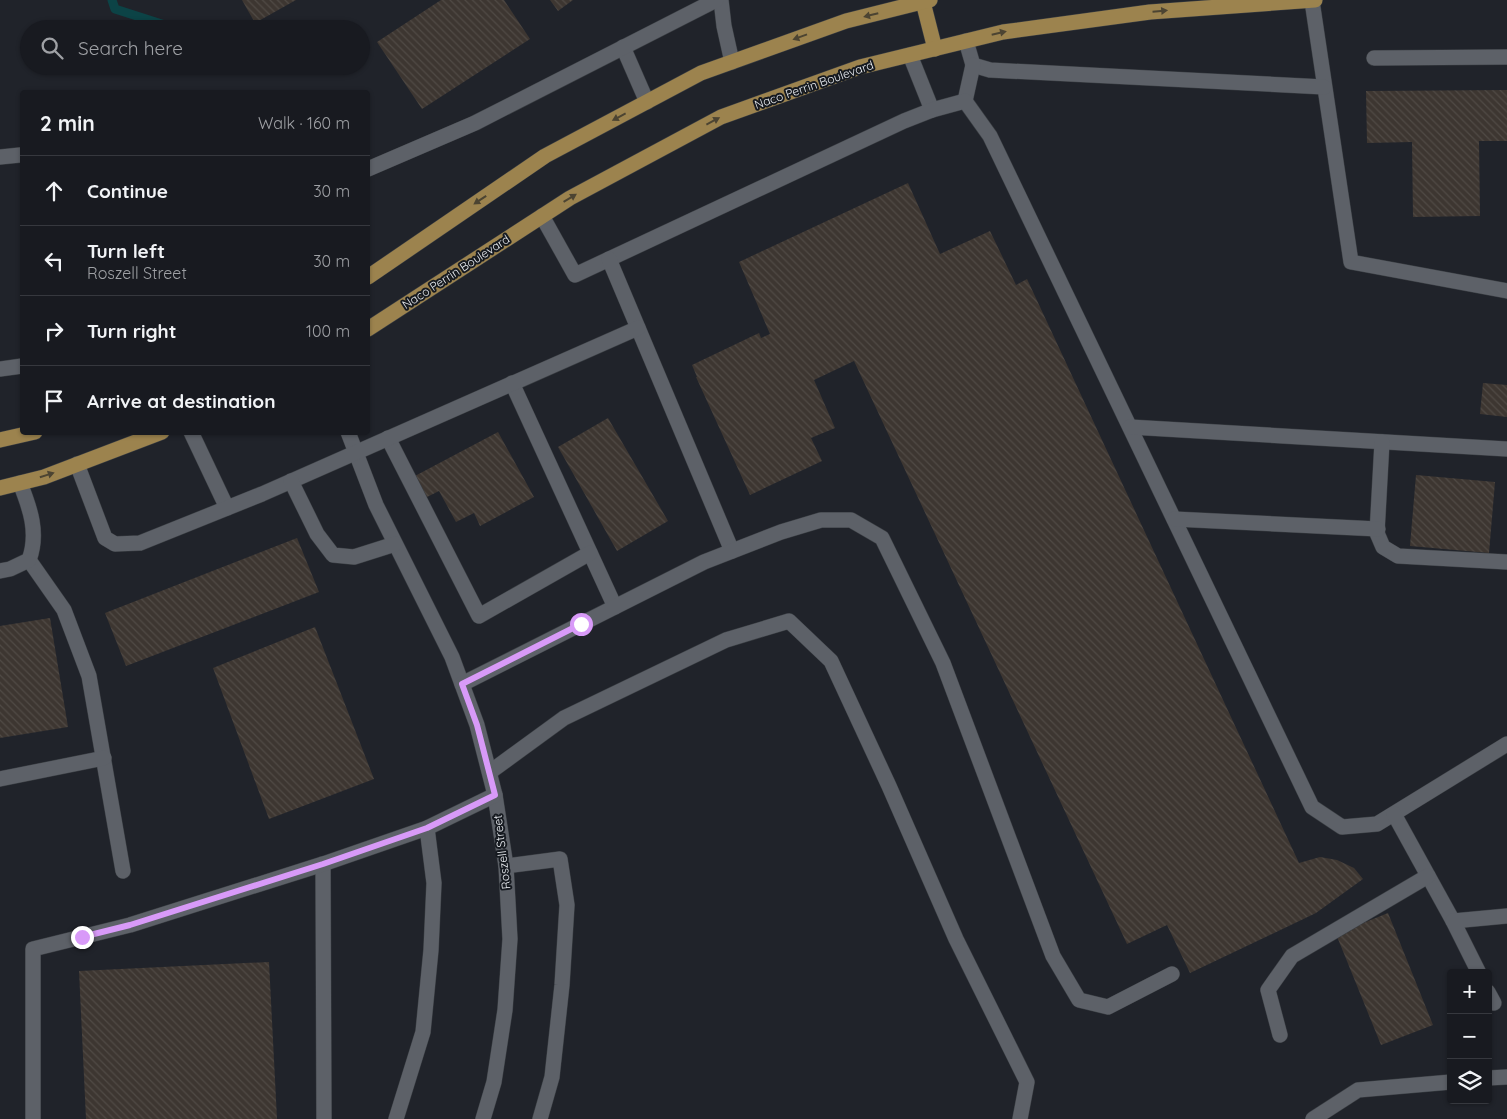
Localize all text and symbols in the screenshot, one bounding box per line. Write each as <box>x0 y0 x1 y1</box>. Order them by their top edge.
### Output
one-way arrow <box>1152 7 1168 15</box>
one-way arrow <box>863 11 878 19</box>
search box <box>20 20 370 75</box>
one-way arrow <box>991 29 1006 37</box>
icon: search <box>38 34 66 62</box>
one-way arrow <box>792 34 807 41</box>
text: Search here <box>78 36 183 60</box>
street label: Naco Perrin Boulevard <box>752 57 875 112</box>
text: 2 min <box>40 110 95 136</box>
text: Walk · 160 m <box>258 113 350 133</box>
one-way arrow <box>612 113 627 121</box>
one-way arrow <box>707 117 720 126</box>
icon: ahead <box>40 177 68 205</box>
text: Continue <box>87 179 168 203</box>
text: 30 m <box>313 181 350 201</box>
one-way arrow <box>564 194 577 203</box>
one-way arrow <box>473 195 487 205</box>
street label: Naco Perrin Boulevard <box>399 231 512 312</box>
text: Turn left <box>87 239 165 263</box>
icon: left <box>40 247 68 275</box>
text: 30 m <box>313 251 350 271</box>
text: Roszell Street <box>87 263 187 283</box>
icon: right <box>40 317 68 345</box>
text: Turn right <box>87 319 176 343</box>
text: 100 m <box>306 321 350 341</box>
icon: arrive <box>40 387 68 415</box>
text: Arrive at destination <box>87 389 276 413</box>
one-way arrow <box>40 471 55 479</box>
route start <box>570 613 593 636</box>
street label: Roszell Street <box>489 814 514 890</box>
route end <box>71 926 94 949</box>
map controls <box>1447 969 1492 1104</box>
button: + <box>1447 969 1492 1014</box>
button: − <box>1447 1014 1492 1059</box>
button: layers <box>1447 1059 1492 1104</box>

